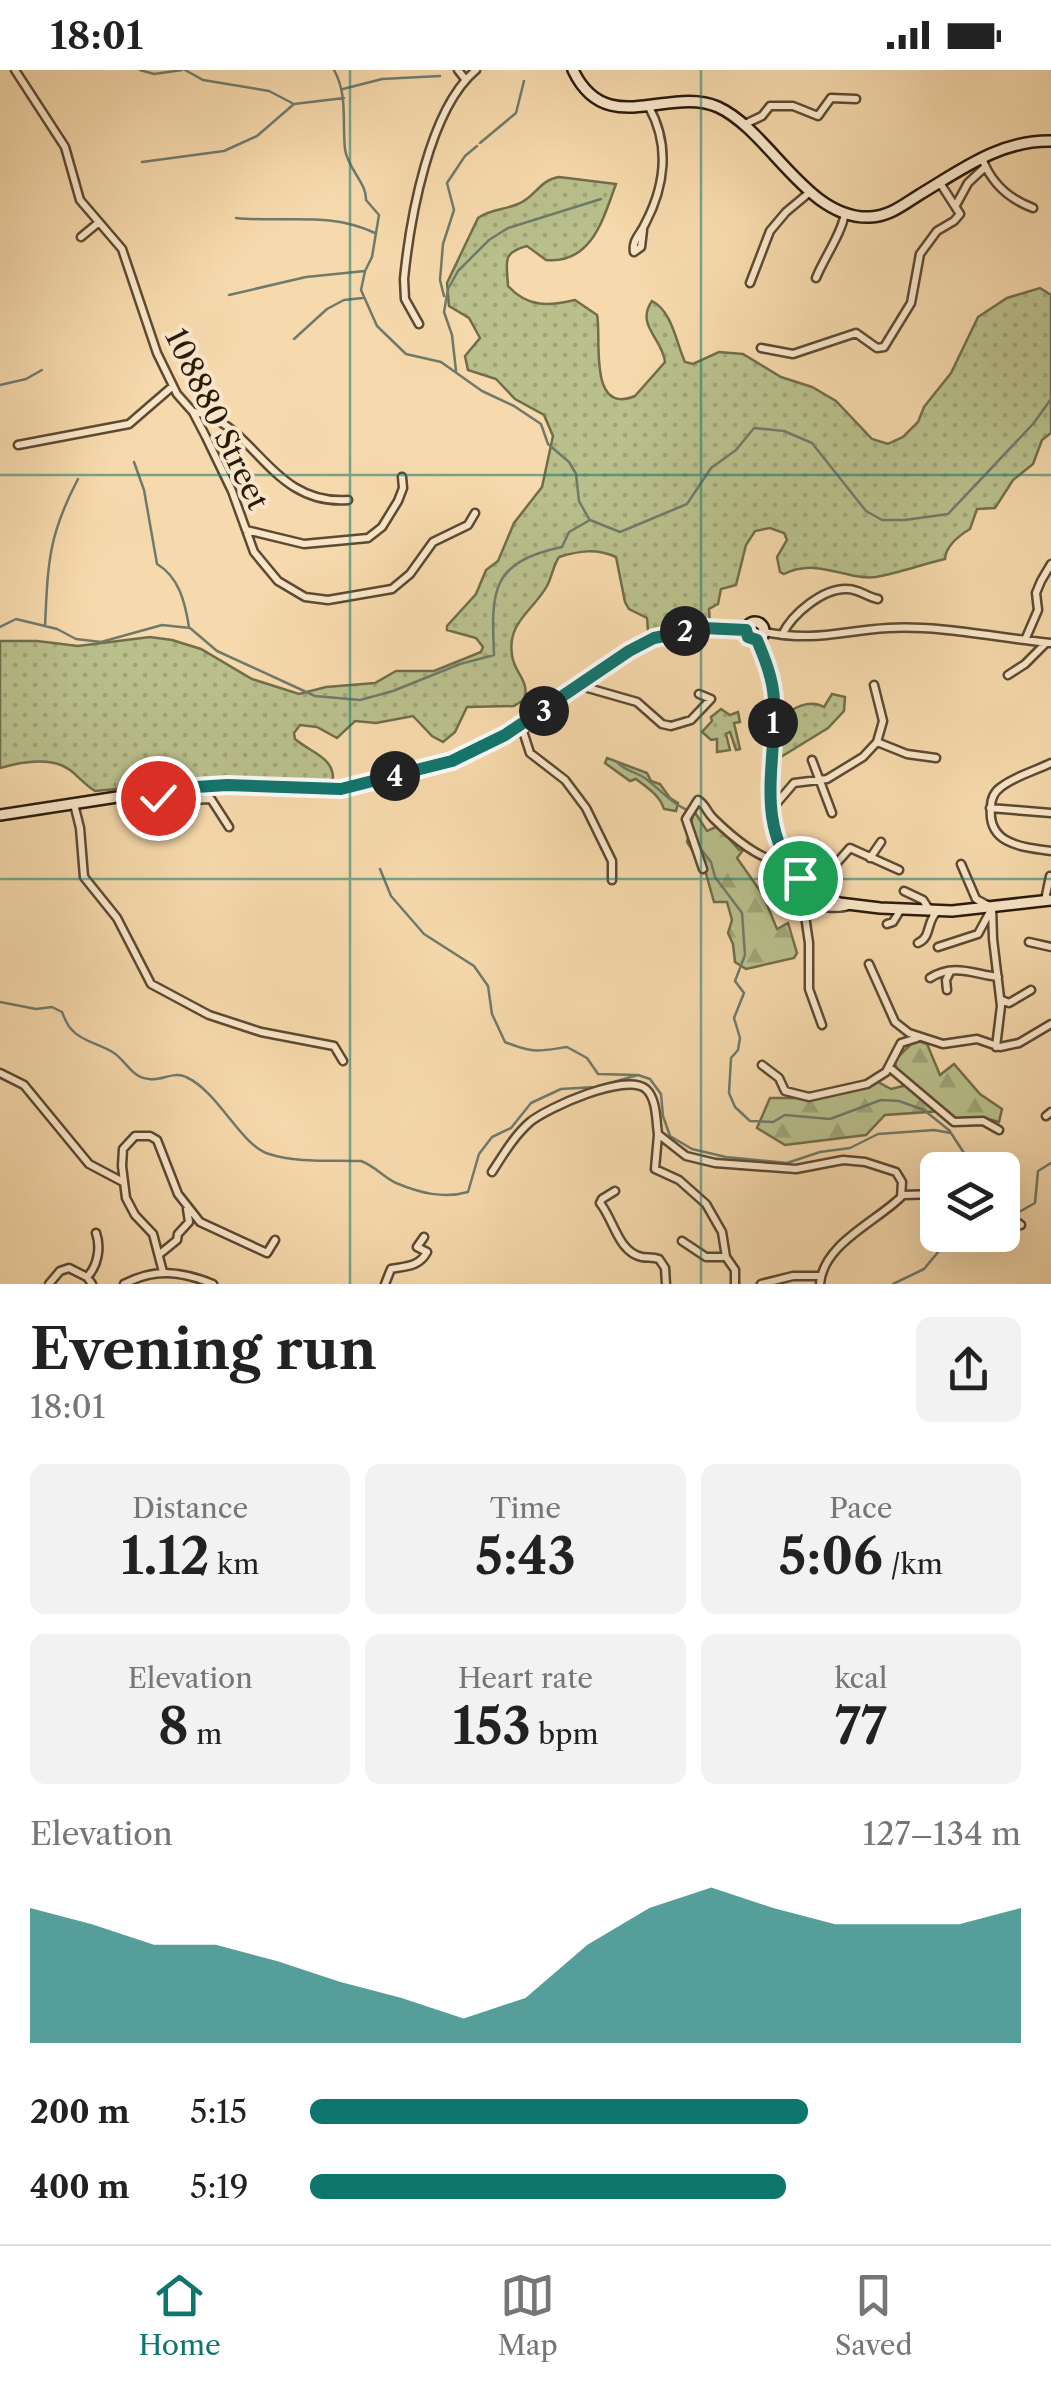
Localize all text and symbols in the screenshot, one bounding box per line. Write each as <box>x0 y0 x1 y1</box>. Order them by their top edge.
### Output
text: 18:01 <box>50 12 143 59</box>
street label: 108880 Street <box>157 322 277 516</box>
pin: 2 <box>660 606 710 656</box>
text: 2 <box>677 614 693 648</box>
pin: 3 <box>519 686 569 736</box>
text: 3 <box>536 694 552 728</box>
pin: 1 <box>748 698 798 748</box>
text: 1 <box>767 706 779 740</box>
pin: 4 <box>370 751 420 801</box>
pin <box>116 756 201 841</box>
text: 4 <box>387 759 403 793</box>
icon: check <box>131 771 186 826</box>
pin <box>758 836 843 921</box>
icon: arrive <box>773 851 828 906</box>
map controls <box>920 1152 1020 1252</box>
button: layers <box>920 1152 1020 1252</box>
text: Evening run <box>30 1316 377 1383</box>
button: share <box>916 1317 1021 1422</box>
text: 18:01 <box>30 1387 105 1426</box>
text: Distance <box>132 1491 248 1525</box>
text: Time <box>490 1491 561 1525</box>
text: Pace <box>829 1491 892 1525</box>
text: 1.12 <box>121 1525 210 1587</box>
text: 5:43 <box>475 1525 576 1587</box>
text: 5:06 <box>779 1525 883 1587</box>
text: km <box>210 1547 259 1581</box>
text: /km <box>883 1547 943 1581</box>
text: Elevation <box>128 1661 253 1695</box>
text: Heart rate <box>458 1661 593 1695</box>
text: kcal <box>834 1661 887 1695</box>
text: 8 <box>158 1695 189 1757</box>
text: 153 <box>452 1695 531 1757</box>
text: 77 <box>835 1695 887 1757</box>
text: m <box>189 1717 222 1751</box>
text: bpm <box>531 1717 599 1751</box>
text: Elevation <box>30 1814 173 1853</box>
text: 127–134 m <box>863 1814 1021 1853</box>
text: 200 m <box>30 2092 130 2131</box>
text: 5:15 <box>190 2092 247 2131</box>
text: 400 m <box>30 2167 130 2206</box>
text: 5:19 <box>190 2167 249 2206</box>
tab: Home <box>138 2268 221 2362</box>
tab: Map <box>498 2268 558 2362</box>
tab: Saved <box>835 2268 913 2362</box>

